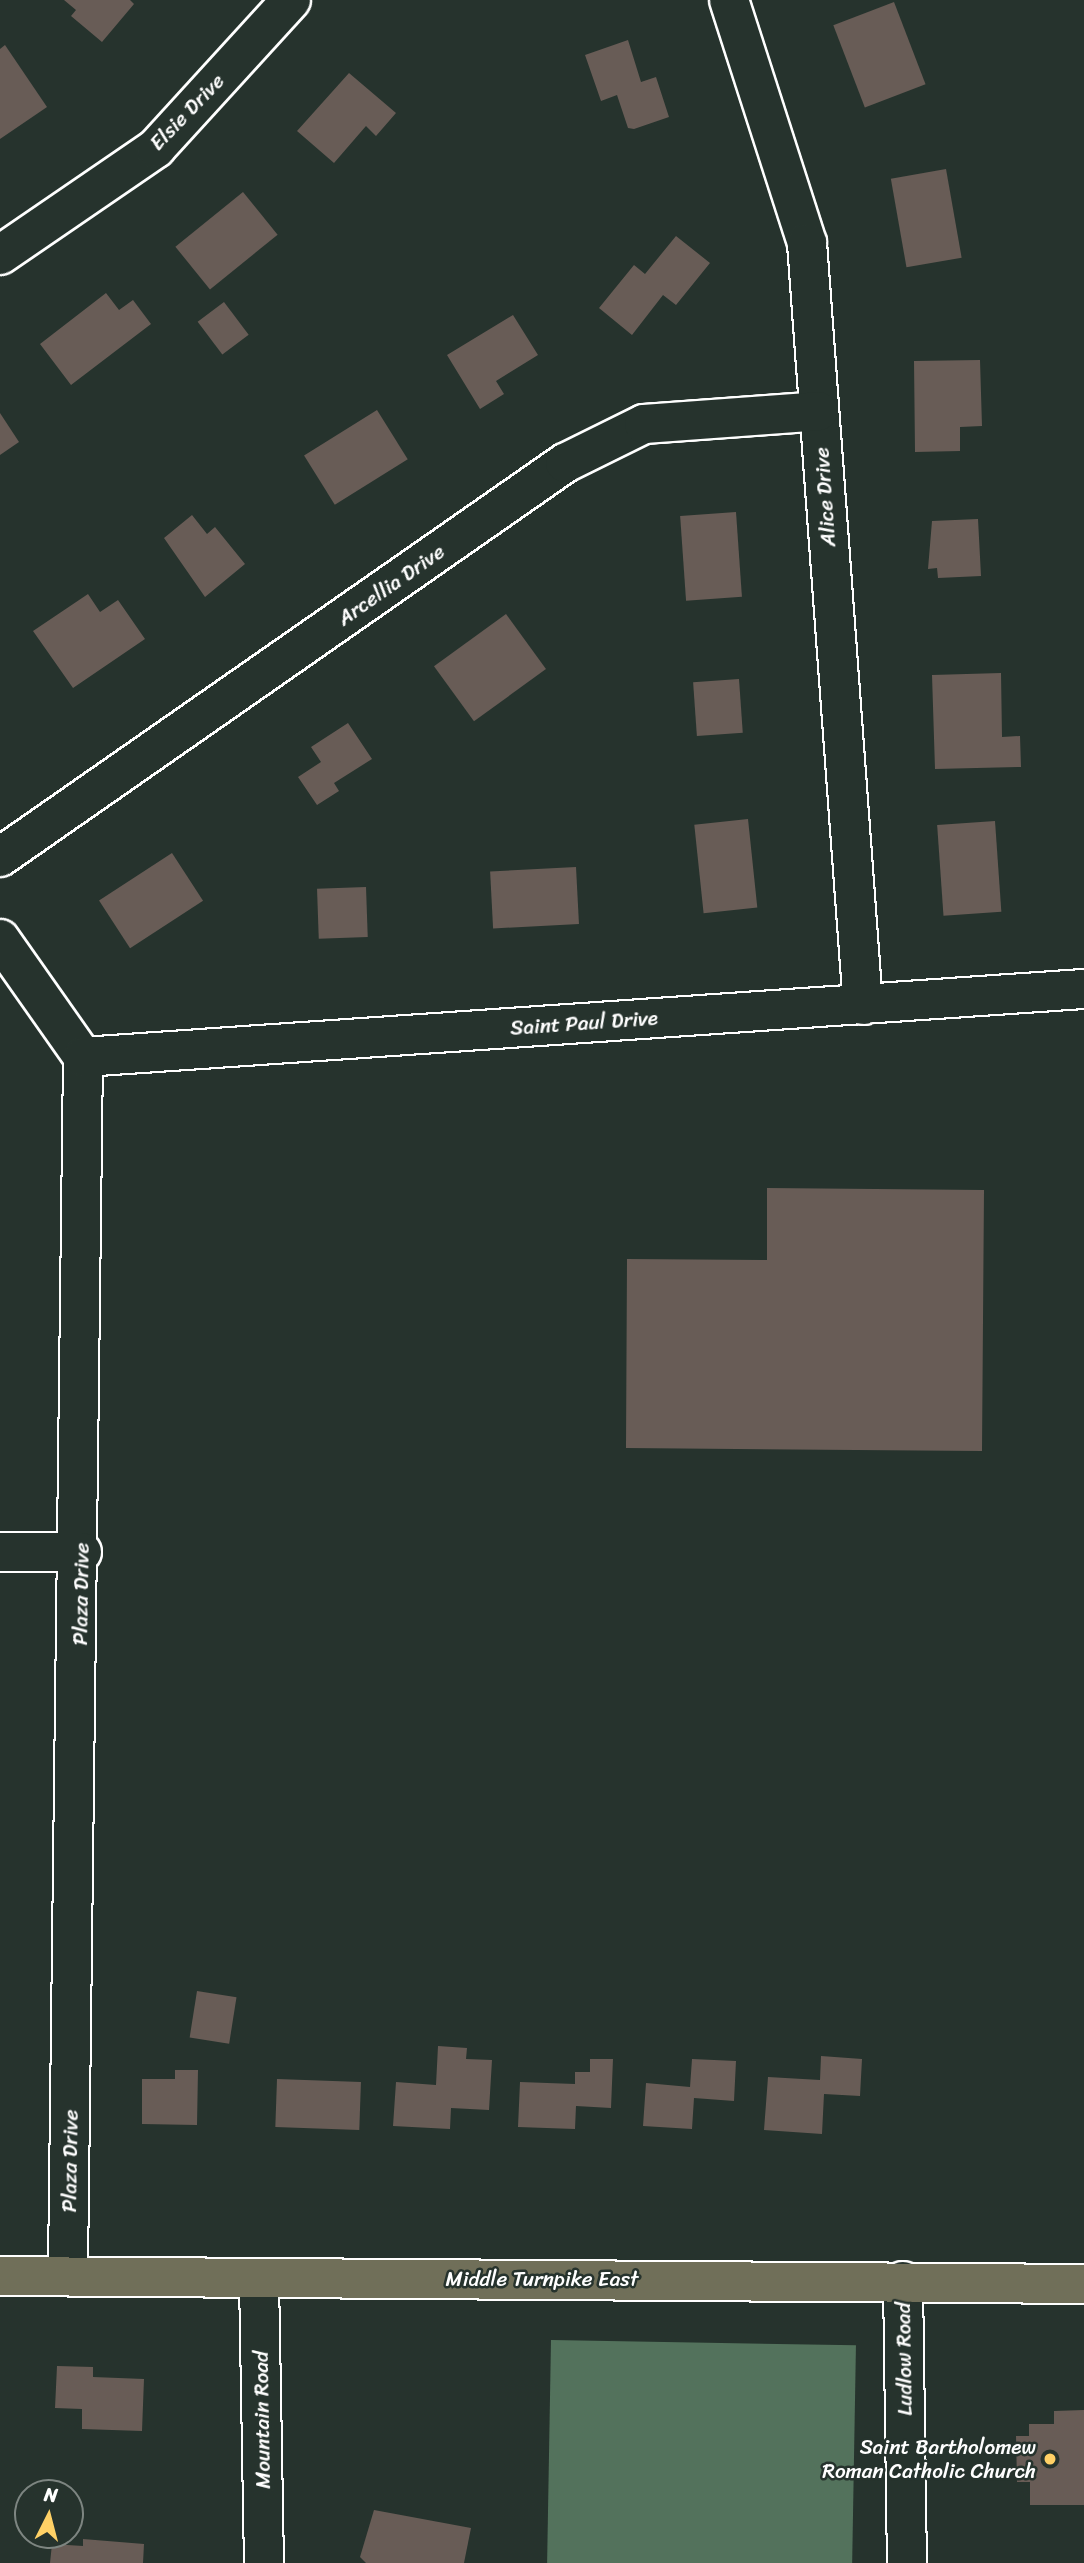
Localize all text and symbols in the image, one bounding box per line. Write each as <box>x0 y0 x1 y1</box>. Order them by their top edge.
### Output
street label: Elsie Drive <box>144 68 230 156</box>
street label: Alice Drive <box>809 446 841 548</box>
street label: Arcellia Drive <box>333 539 449 631</box>
street label: Saint Paul Drive <box>509 1005 659 1041</box>
street label: Plaza Drive <box>68 1542 94 1646</box>
street label: Plaza Drive <box>57 2109 83 2213</box>
street label: Middle Turnpike East <box>446 2266 638 2292</box>
street label: Ludlow Road <box>890 2302 918 2416</box>
street label: Mountain Road <box>248 2351 276 2489</box>
place label: Saint Bartholomew Roman Catholic Church <box>821 2434 1036 2484</box>
marker: Saint Bartholomew Roman Catholic Church <box>1042 2451 1058 2467</box>
text: N <box>43 2478 59 2512</box>
north arrow <box>14 2479 84 2549</box>

